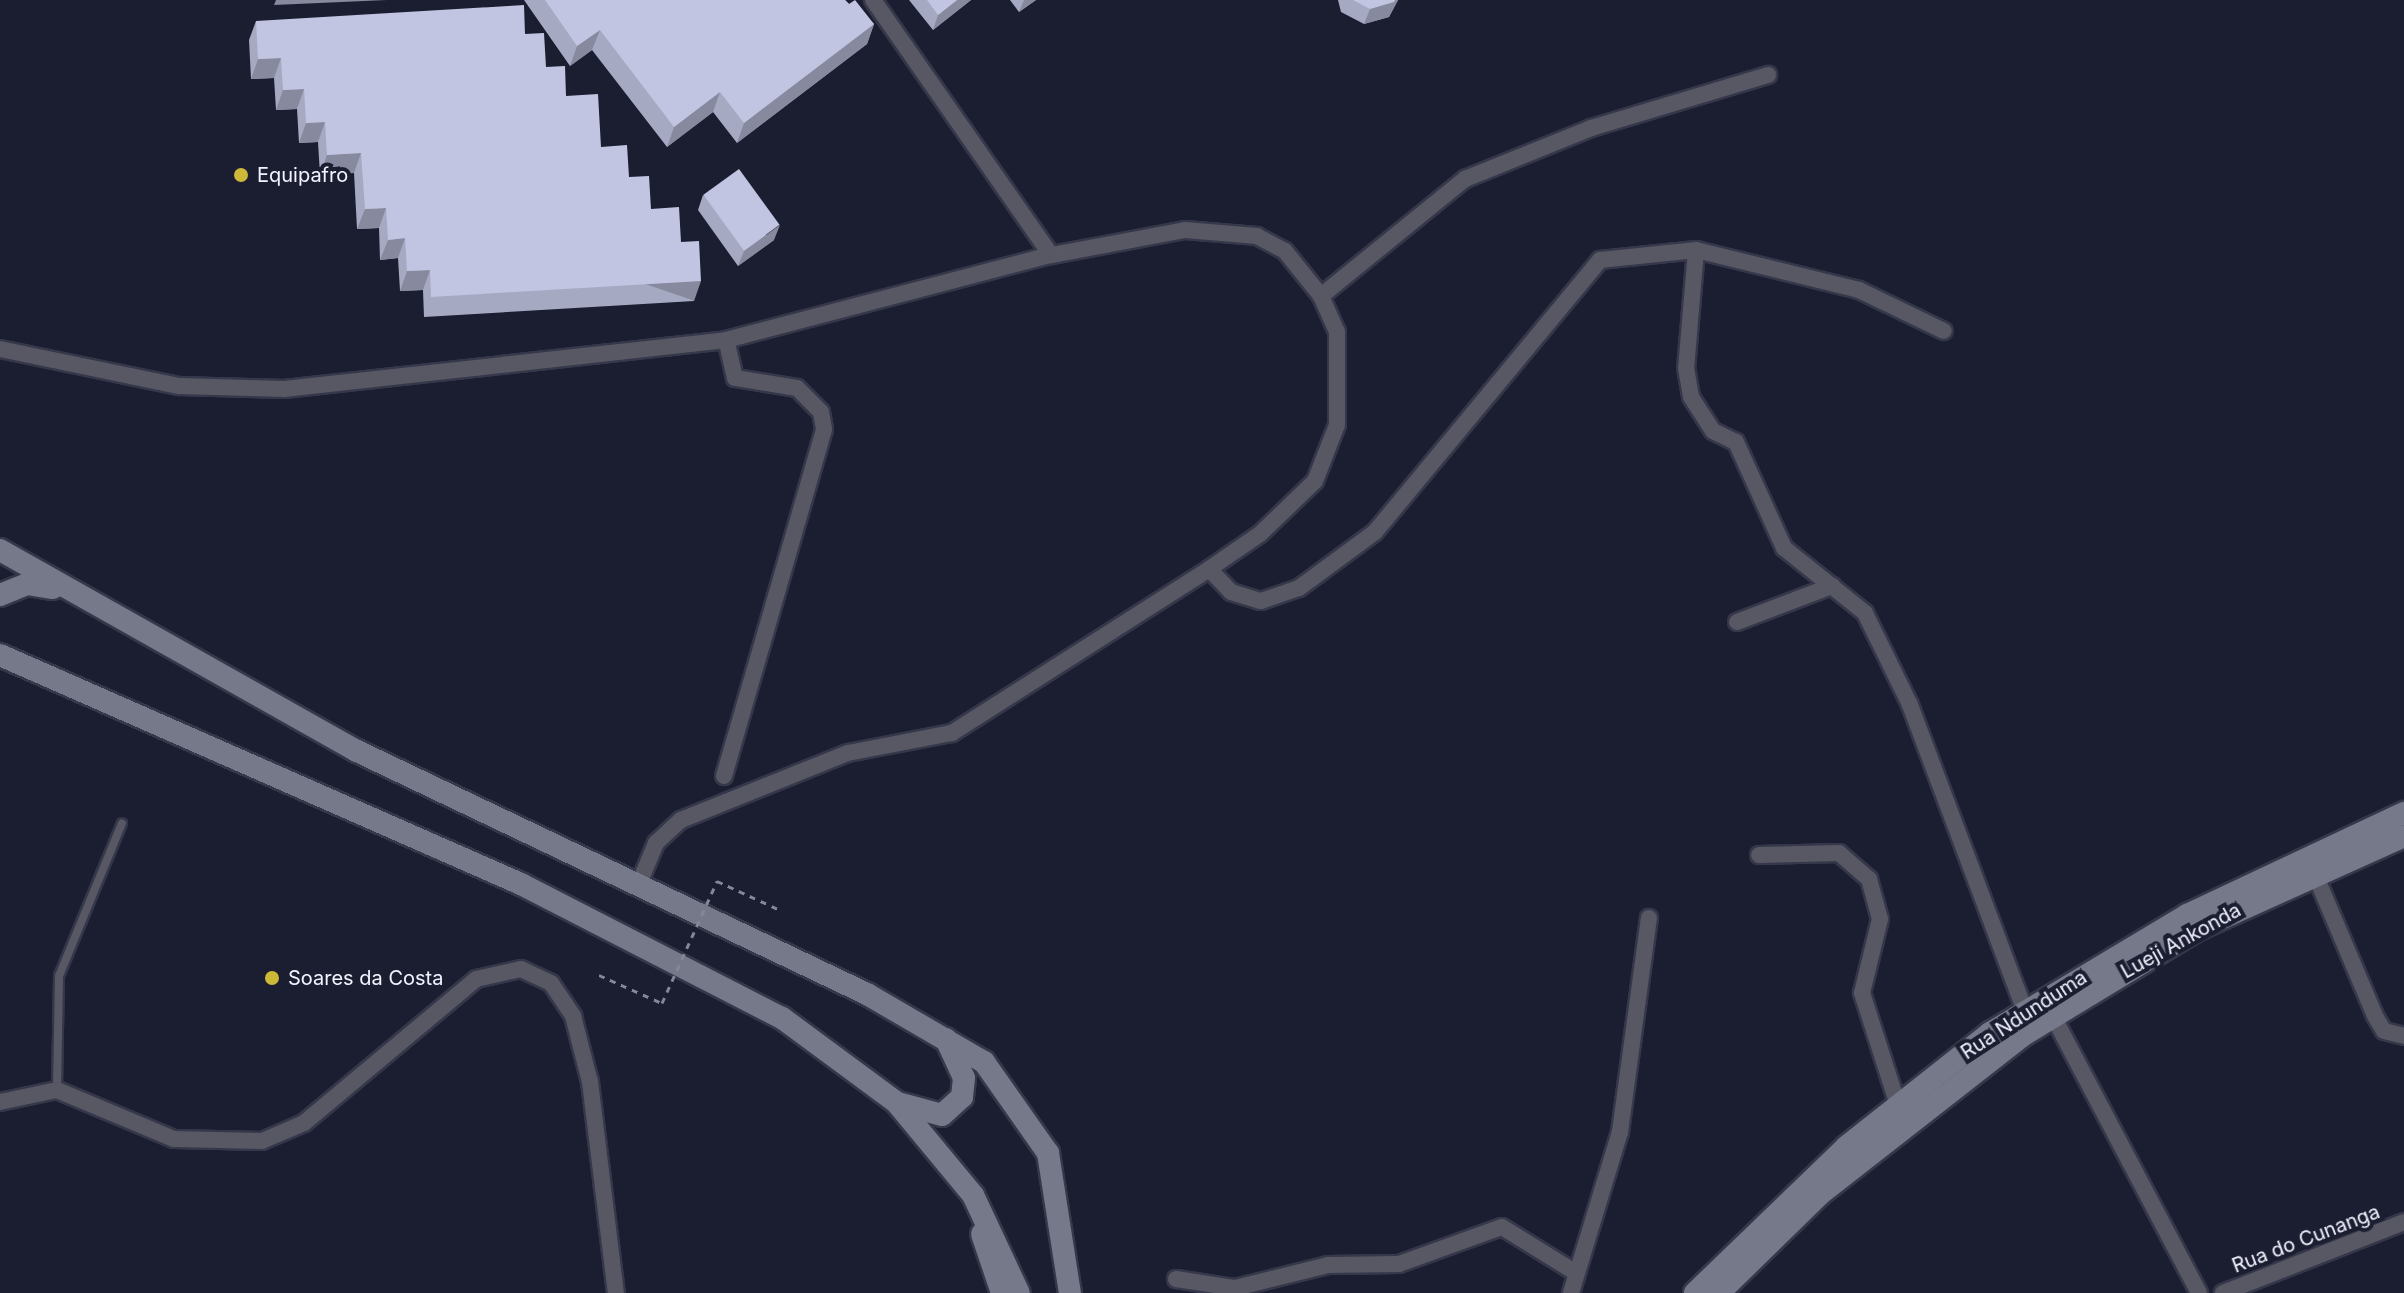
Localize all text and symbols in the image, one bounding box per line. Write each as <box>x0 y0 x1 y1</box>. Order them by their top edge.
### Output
place label: Equipafro <box>257 163 348 187</box>
marker: Equipafro <box>232 166 250 184</box>
street label: Lueji Ankonda <box>2117 898 2245 984</box>
street label: Rua Ndunduma <box>1957 965 2091 1065</box>
place label: Soares da Costa <box>288 966 443 990</box>
marker: Soares da Costa <box>263 969 281 987</box>
street label: Rua do Cunanga <box>2229 1200 2383 1278</box>

